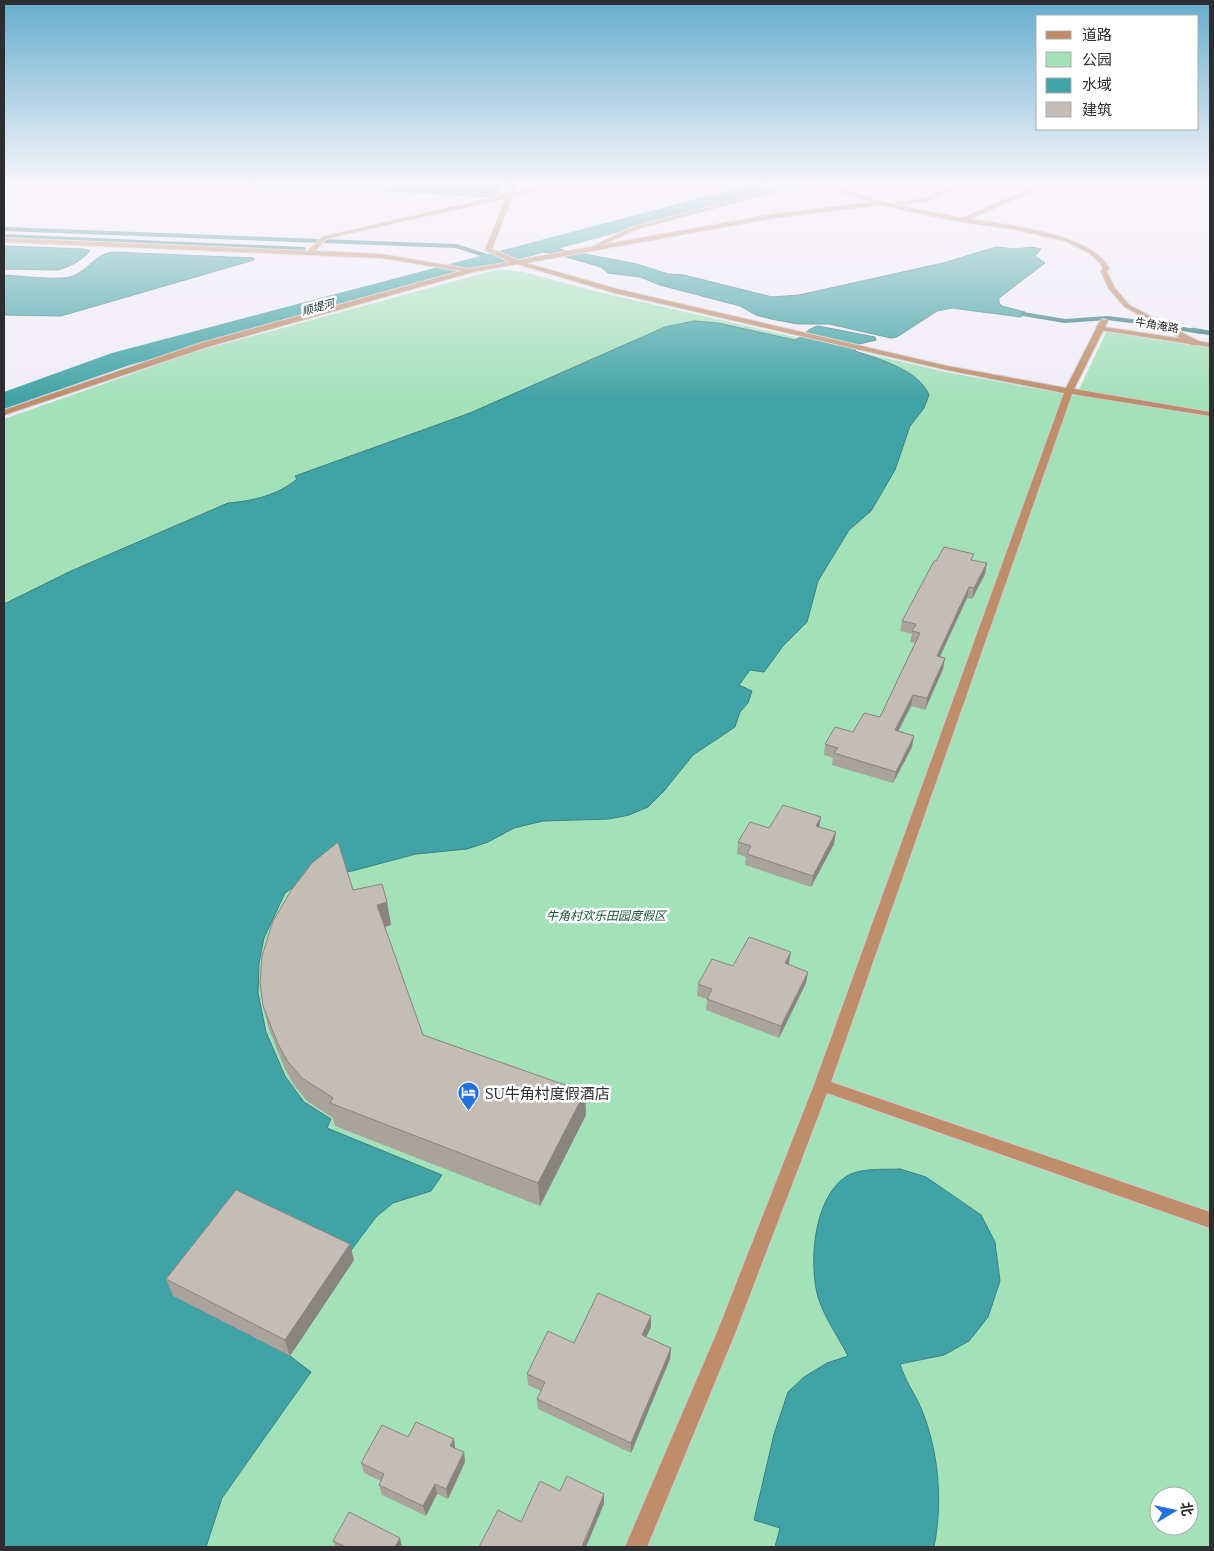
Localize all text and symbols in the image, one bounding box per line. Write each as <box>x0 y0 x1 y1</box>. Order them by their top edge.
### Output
legend <box>1036 15 1199 130</box>
text: 道路 <box>1082 25 1112 44</box>
text: 公园 <box>1082 50 1112 69</box>
text: 水域 <box>1082 75 1112 94</box>
text: 建筑 <box>1082 100 1112 119</box>
water label: 顺堤河 <box>300 295 338 318</box>
street label: 牛角淹路 <box>1134 315 1180 335</box>
park label: 牛角村欢乐田园度假区 <box>546 908 668 923</box>
hotel icon: SU牛角村度假酒店 <box>457 1081 481 1112</box>
place label: SU牛角村度假酒店 <box>485 1084 610 1103</box>
north arrow <box>1149 1486 1199 1536</box>
text: 北 <box>1177 1501 1197 1517</box>

